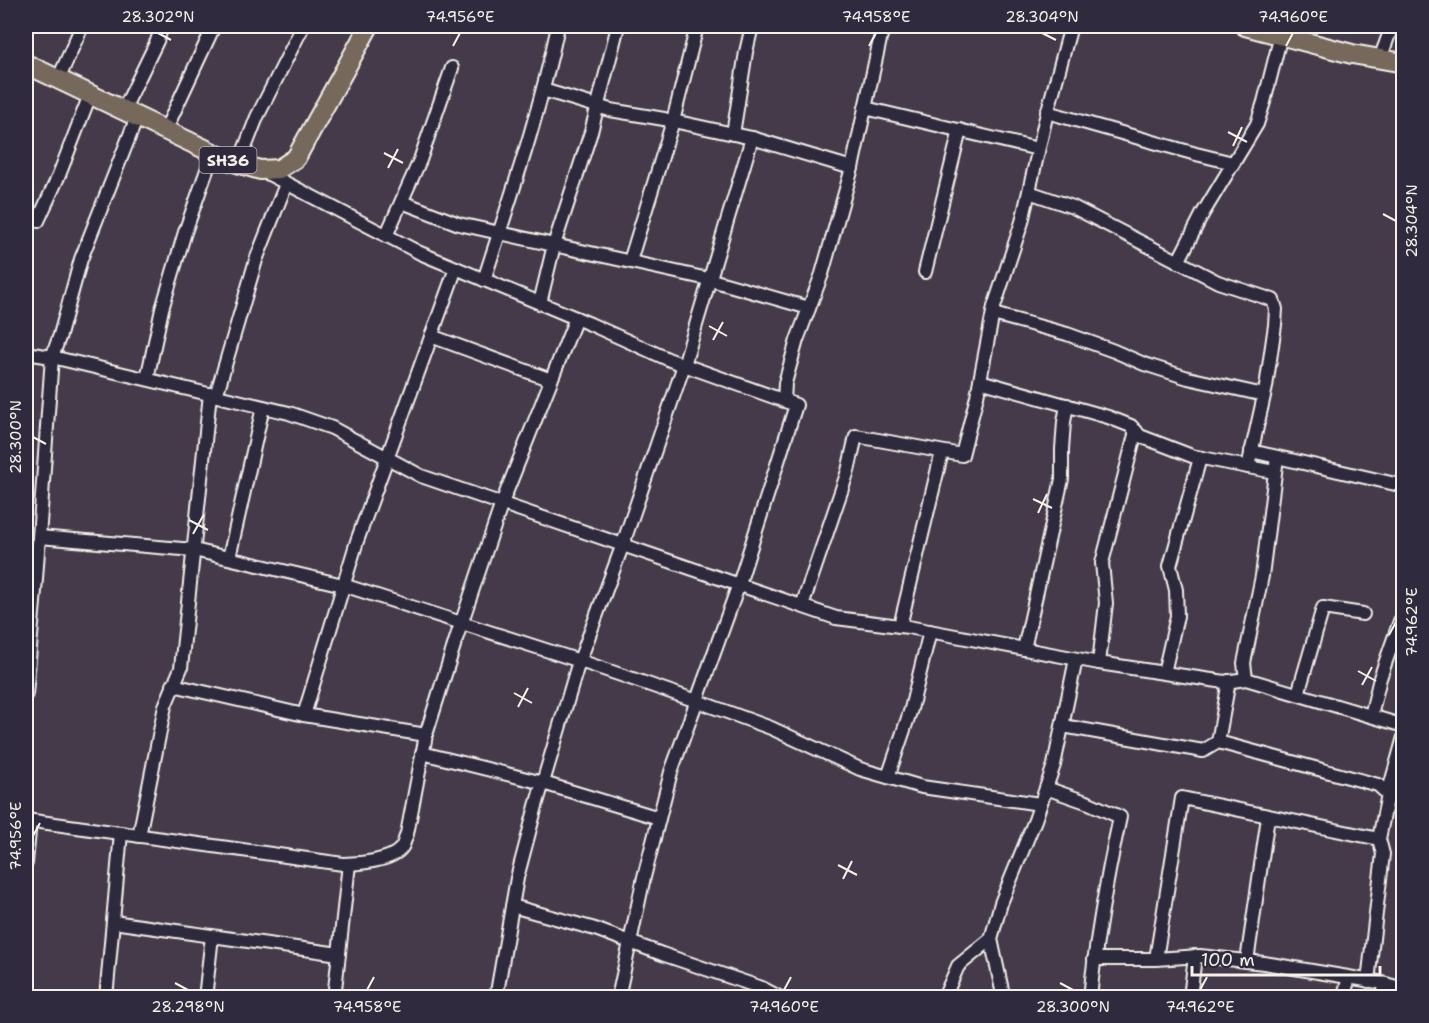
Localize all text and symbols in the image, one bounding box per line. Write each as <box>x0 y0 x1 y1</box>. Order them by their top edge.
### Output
text: 28.302°N <box>121 7 195 27</box>
text: 74.956°E <box>426 7 494 27</box>
text: 74.958°E <box>842 7 910 27</box>
text: 28.304°N <box>1005 7 1079 27</box>
text: 74.960°E <box>1258 7 1328 27</box>
road number: SH36 <box>200 147 256 173</box>
text: 28.304°N <box>1402 184 1422 258</box>
text: 28.300°N <box>6 400 26 474</box>
text: 74.962°E <box>1402 587 1422 657</box>
text: 74.956°E <box>6 802 26 870</box>
scale bar <box>1192 939 1380 977</box>
text: 100 m <box>1201 948 1255 972</box>
text: 28.298°N <box>151 997 225 1017</box>
text: 74.958°E <box>333 997 401 1017</box>
text: 74.960°E <box>749 997 819 1017</box>
text: 28.300°N <box>1036 997 1110 1017</box>
text: 74.962°E <box>1165 997 1235 1017</box>

